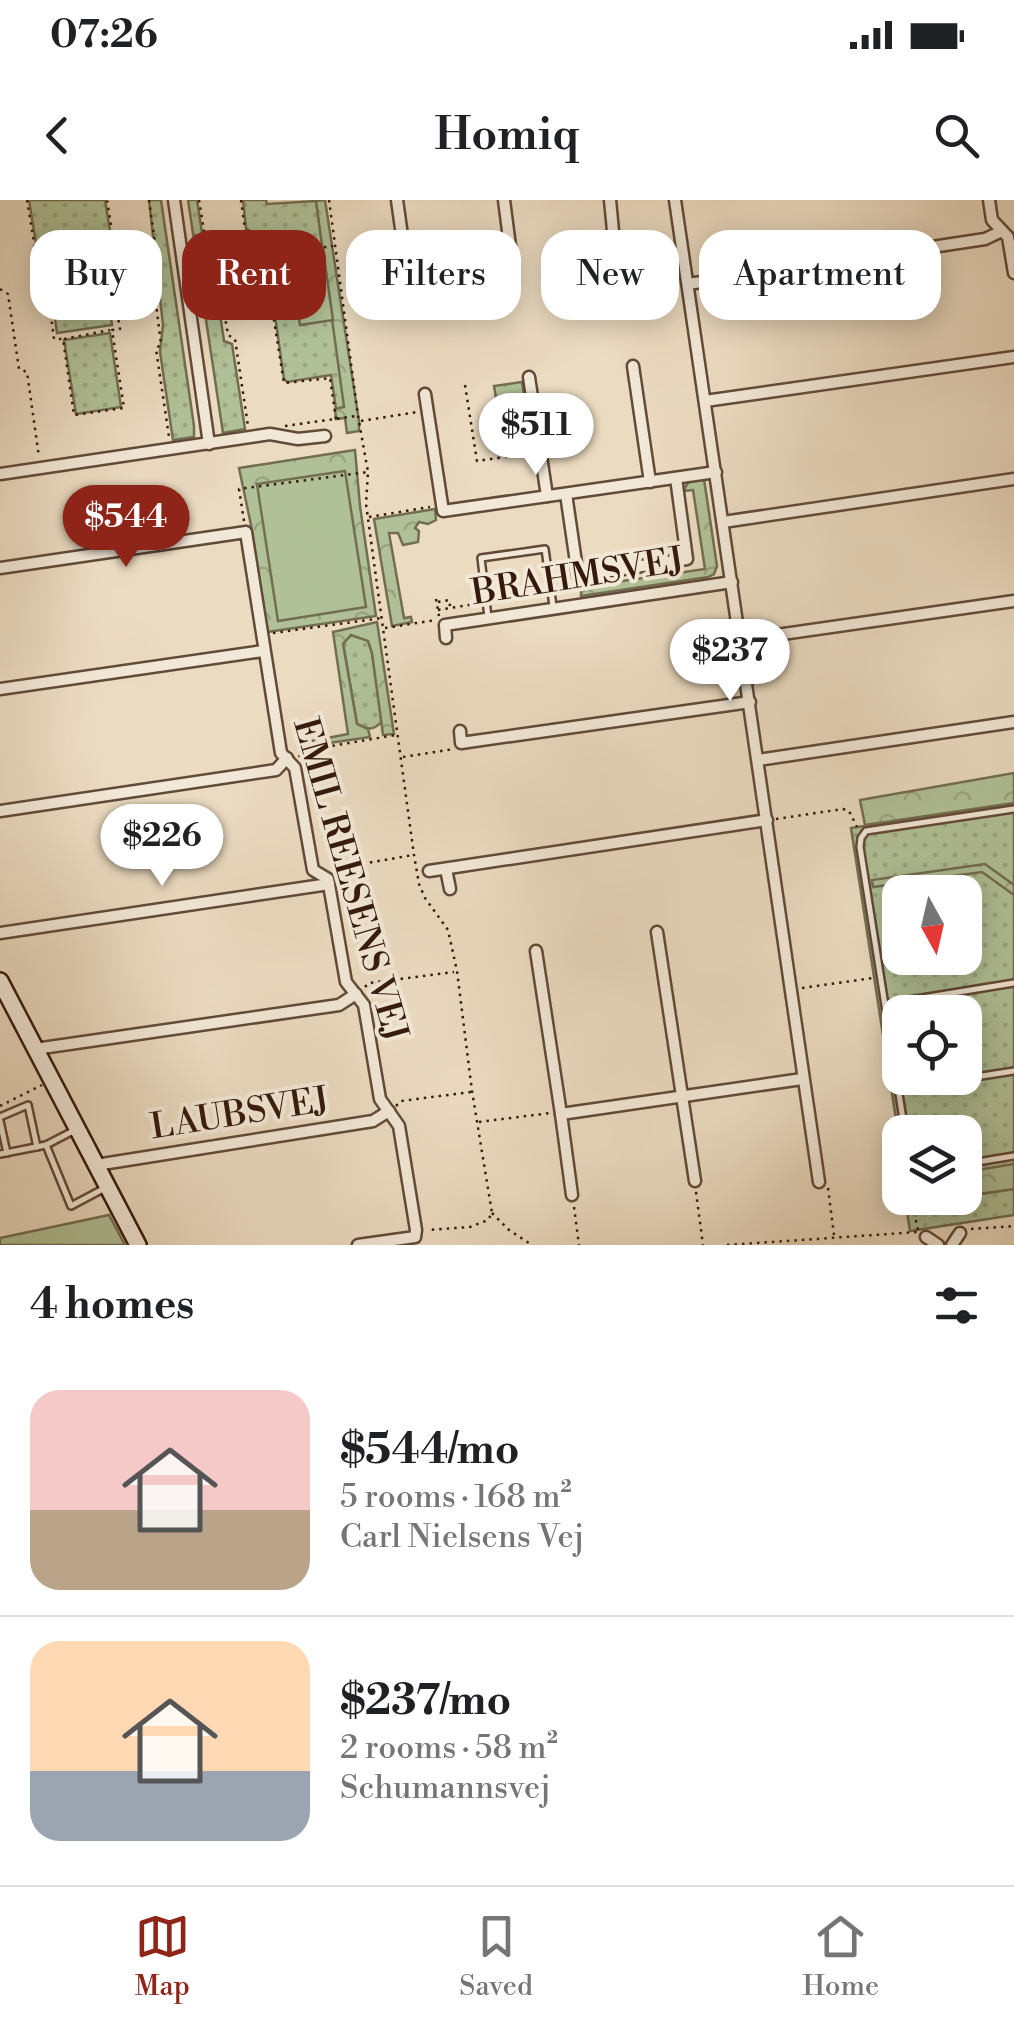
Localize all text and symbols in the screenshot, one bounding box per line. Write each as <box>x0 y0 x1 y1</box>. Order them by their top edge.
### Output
text: 07:26 <box>50 12 158 59</box>
text: Homiq <box>434 107 580 164</box>
icon: back <box>30 108 85 163</box>
icon: search <box>929 108 984 163</box>
chip: Buy <box>30 230 162 320</box>
chip: Rent <box>182 230 326 320</box>
chip: Filters <box>346 230 521 320</box>
chip: New <box>541 230 679 320</box>
chip: Apartment <box>699 230 941 320</box>
pin: $511 <box>477 393 595 478</box>
text: $511 <box>501 405 571 445</box>
pin: $544 <box>67 485 185 570</box>
text: $544 <box>85 497 167 537</box>
street label: BRAHMSVEJ <box>467 539 688 615</box>
pin: $237 <box>671 619 789 704</box>
text: $237 <box>692 631 768 671</box>
street label: EMIL REESENS VEJ <box>283 713 417 1047</box>
pin: $226 <box>103 804 221 889</box>
text: $226 <box>122 816 202 856</box>
north arrow <box>882 875 982 975</box>
map controls <box>882 875 982 1215</box>
button: locate <box>882 995 982 1095</box>
street label: LAUBSVEJ <box>147 1079 333 1149</box>
button: layers <box>882 1115 982 1215</box>
icon: filters <box>929 1278 984 1333</box>
text: 4 homes <box>30 1279 194 1332</box>
text: $544/mo <box>340 1424 520 1477</box>
icon: home <box>110 1430 230 1550</box>
text: 5 rooms · 168 m² <box>340 1477 572 1517</box>
text: Carl Nielsens Vej <box>340 1517 584 1557</box>
text: $237/mo <box>340 1675 511 1728</box>
icon: home <box>110 1681 230 1801</box>
text: 2 rooms · 58 m² <box>340 1728 558 1768</box>
text: Schumannsvej <box>340 1768 551 1808</box>
tab: Map <box>135 1909 190 2004</box>
tab: Saved <box>459 1909 533 2004</box>
tab: Home <box>802 1909 879 2004</box>

